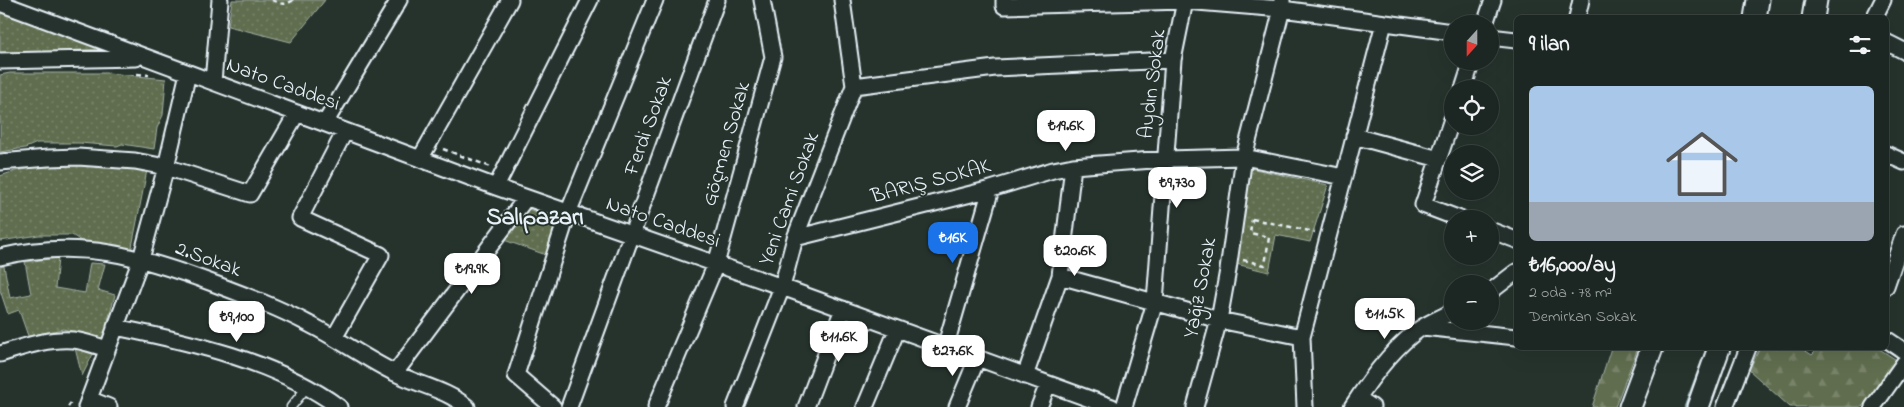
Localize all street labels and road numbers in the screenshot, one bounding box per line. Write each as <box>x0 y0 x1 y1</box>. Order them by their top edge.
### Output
street label: Aydın Sokak <box>1131 27 1177 141</box>
street label: Nato Caddesi <box>222 51 344 119</box>
street label: Ferdi Sokak <box>617 71 681 181</box>
street label: Göçmen Sokak <box>695 77 759 210</box>
street label: Yeni Cami Sokak <box>752 127 828 270</box>
street label: BARIŞ SOKAK <box>867 151 995 213</box>
street label: Nato Caddesi <box>602 189 724 257</box>
street label: 2.Sokak <box>171 234 246 286</box>
street label: Yağız Sokak <box>1177 234 1228 341</box>

